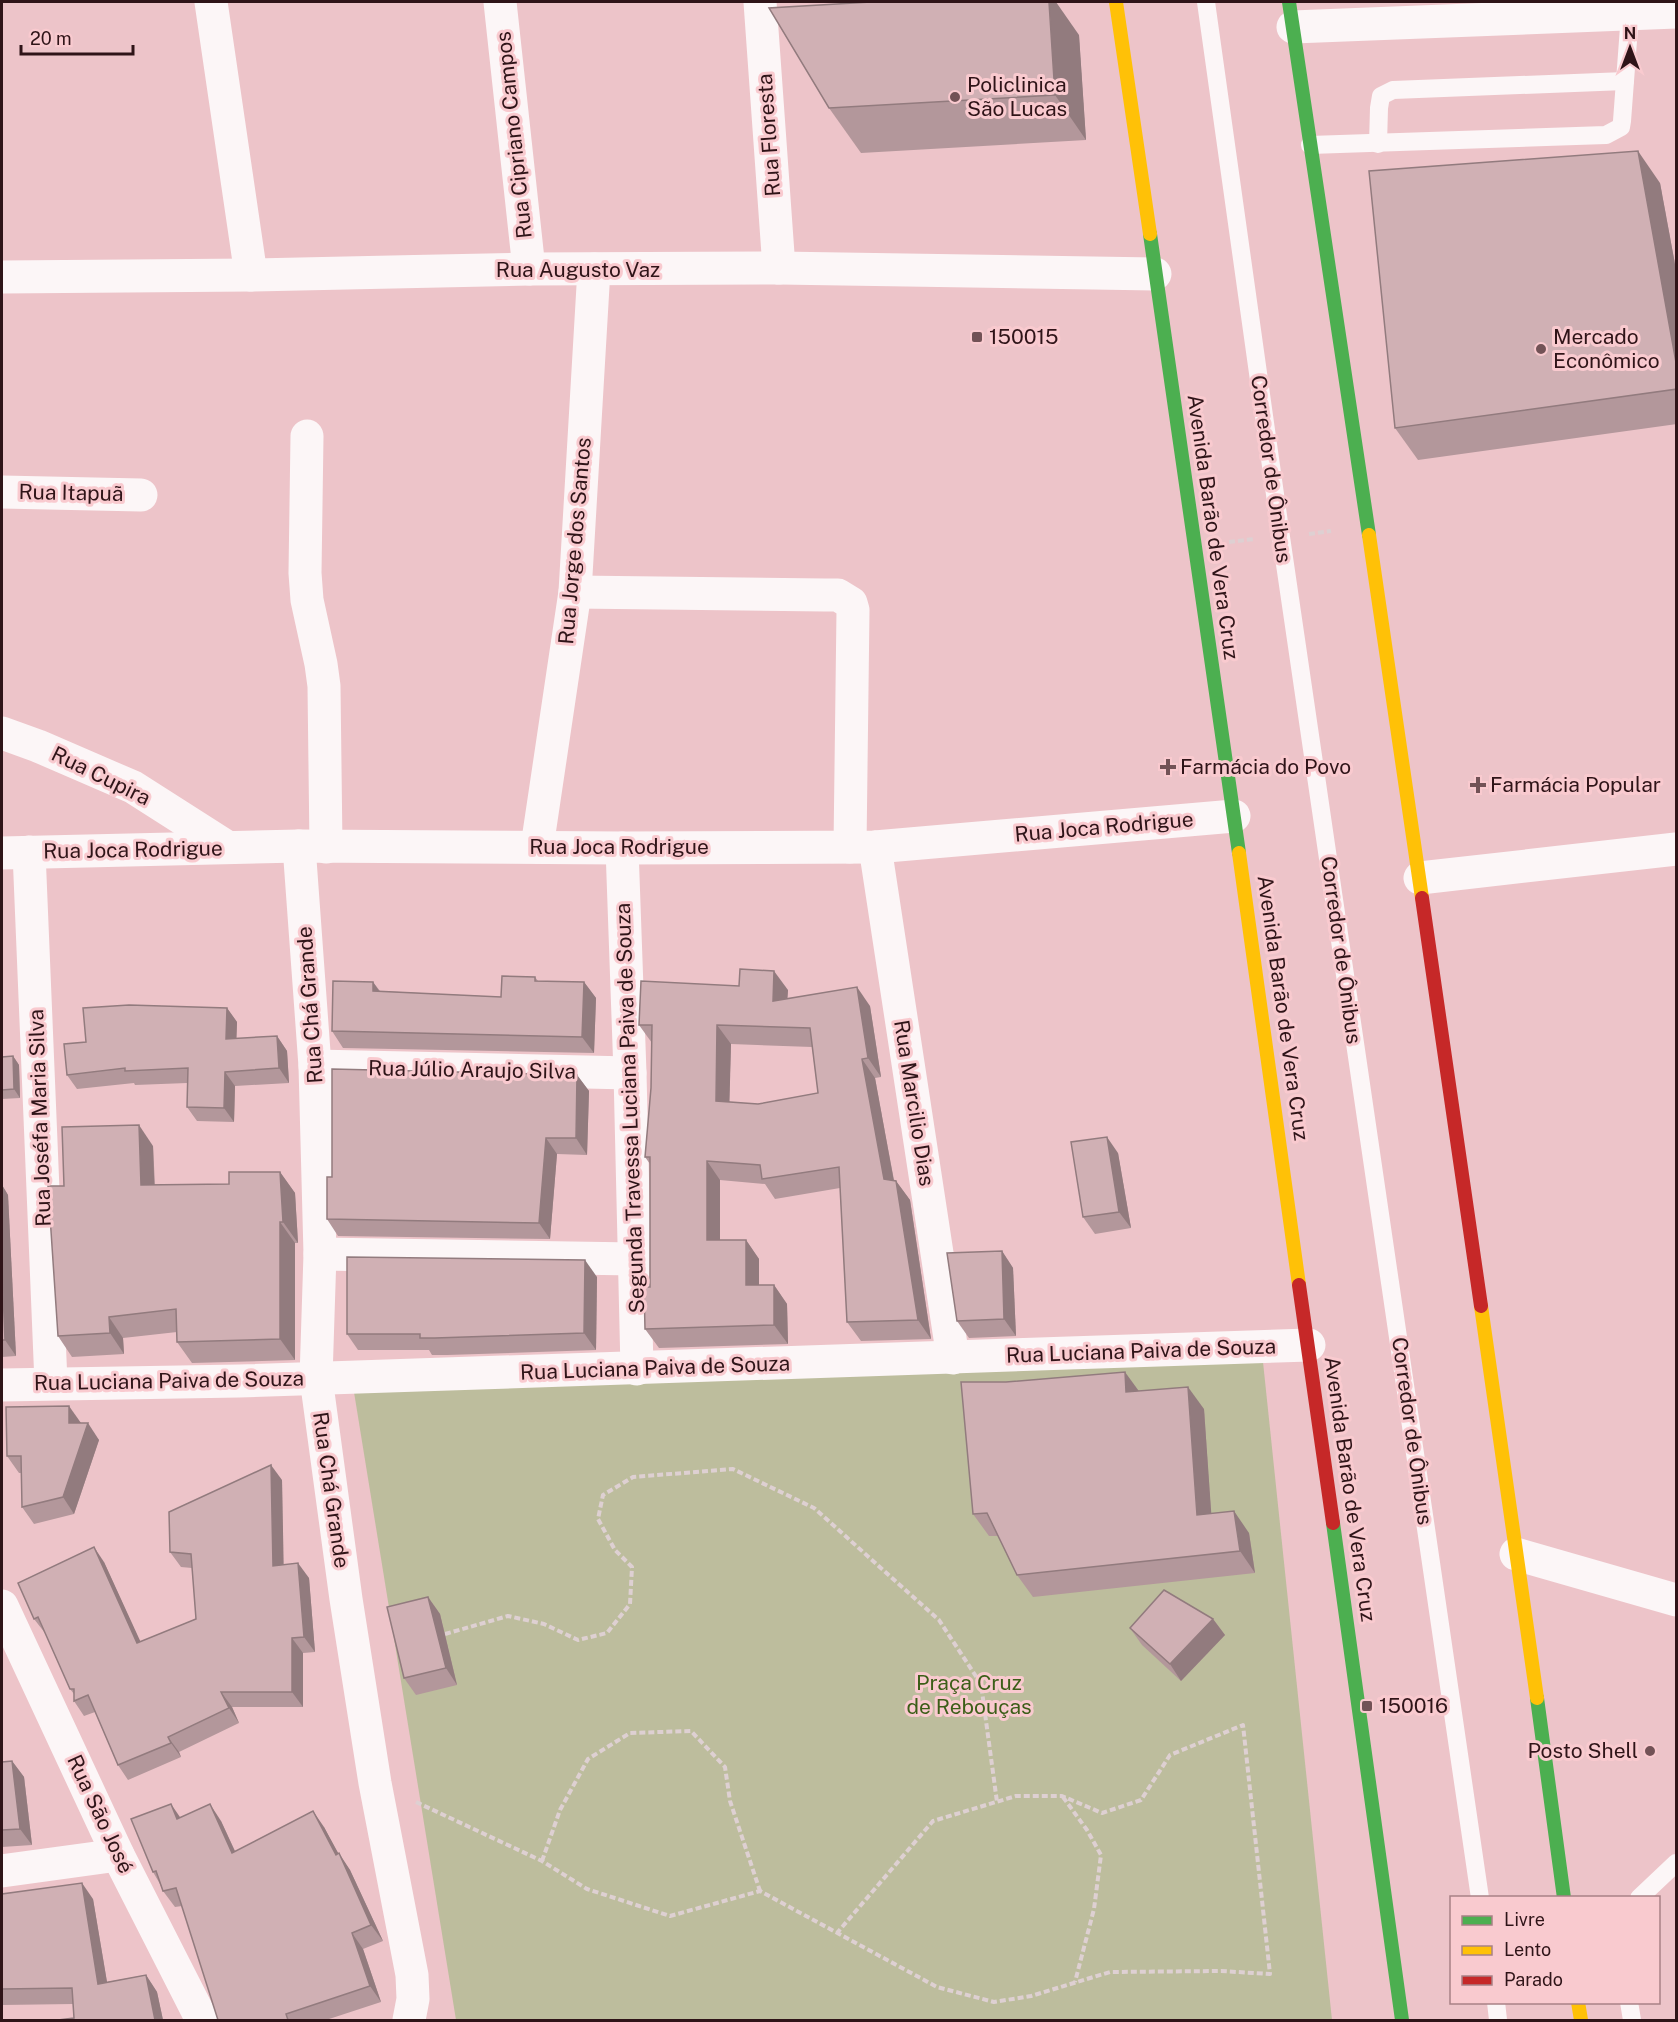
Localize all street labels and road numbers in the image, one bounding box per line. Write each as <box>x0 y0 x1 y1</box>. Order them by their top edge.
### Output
street label: Rua Cipriano Campos <box>490 30 537 240</box>
street label: Rua Floresta <box>752 73 785 197</box>
street label: Rua Augusto Vaz <box>496 257 660 282</box>
street label: Corredor de Ônibus <box>1246 373 1297 564</box>
street label: Avenida Barão de Vera Cruz <box>1182 393 1244 661</box>
street label: Rua Jorge dos Santos <box>553 436 596 646</box>
street label: Rua Itapuã <box>18 479 124 506</box>
street label: Rua Cupira <box>48 741 155 810</box>
street label: Rua Joca Rodrigue <box>1013 806 1195 847</box>
street label: Rua Joca Rodrigue <box>529 834 709 859</box>
street label: Rua Joca Rodrigue <box>43 835 223 864</box>
street label: Corredor de Ônibus <box>1316 854 1367 1045</box>
street label: Avenida Barão de Vera Cruz <box>1252 874 1314 1142</box>
street label: Segunda Travessa Luciana Paiva de Souza <box>610 902 649 1314</box>
street label: Rua Chá Grande <box>292 926 327 1084</box>
street label: Rua Joséfa Maria Silva <box>23 1009 56 1227</box>
street label: Rua Marcilio Dias <box>889 1018 940 1188</box>
street label: Rua Júlio Araujo Silva <box>368 1055 576 1084</box>
street label: Rua Luciana Paiva de Souza <box>1006 1333 1276 1368</box>
street label: Corredor de Ônibus <box>1387 1335 1438 1526</box>
street label: Rua Luciana Paiva de Souza <box>520 1350 790 1385</box>
street label: Avenida Barão de Vera Cruz <box>1319 1355 1381 1623</box>
street label: Rua Luciana Paiva de Souza <box>34 1366 304 1395</box>
street label: Rua Chá Grande <box>308 1410 355 1570</box>
street label: Rua São José <box>62 1751 139 1877</box>

